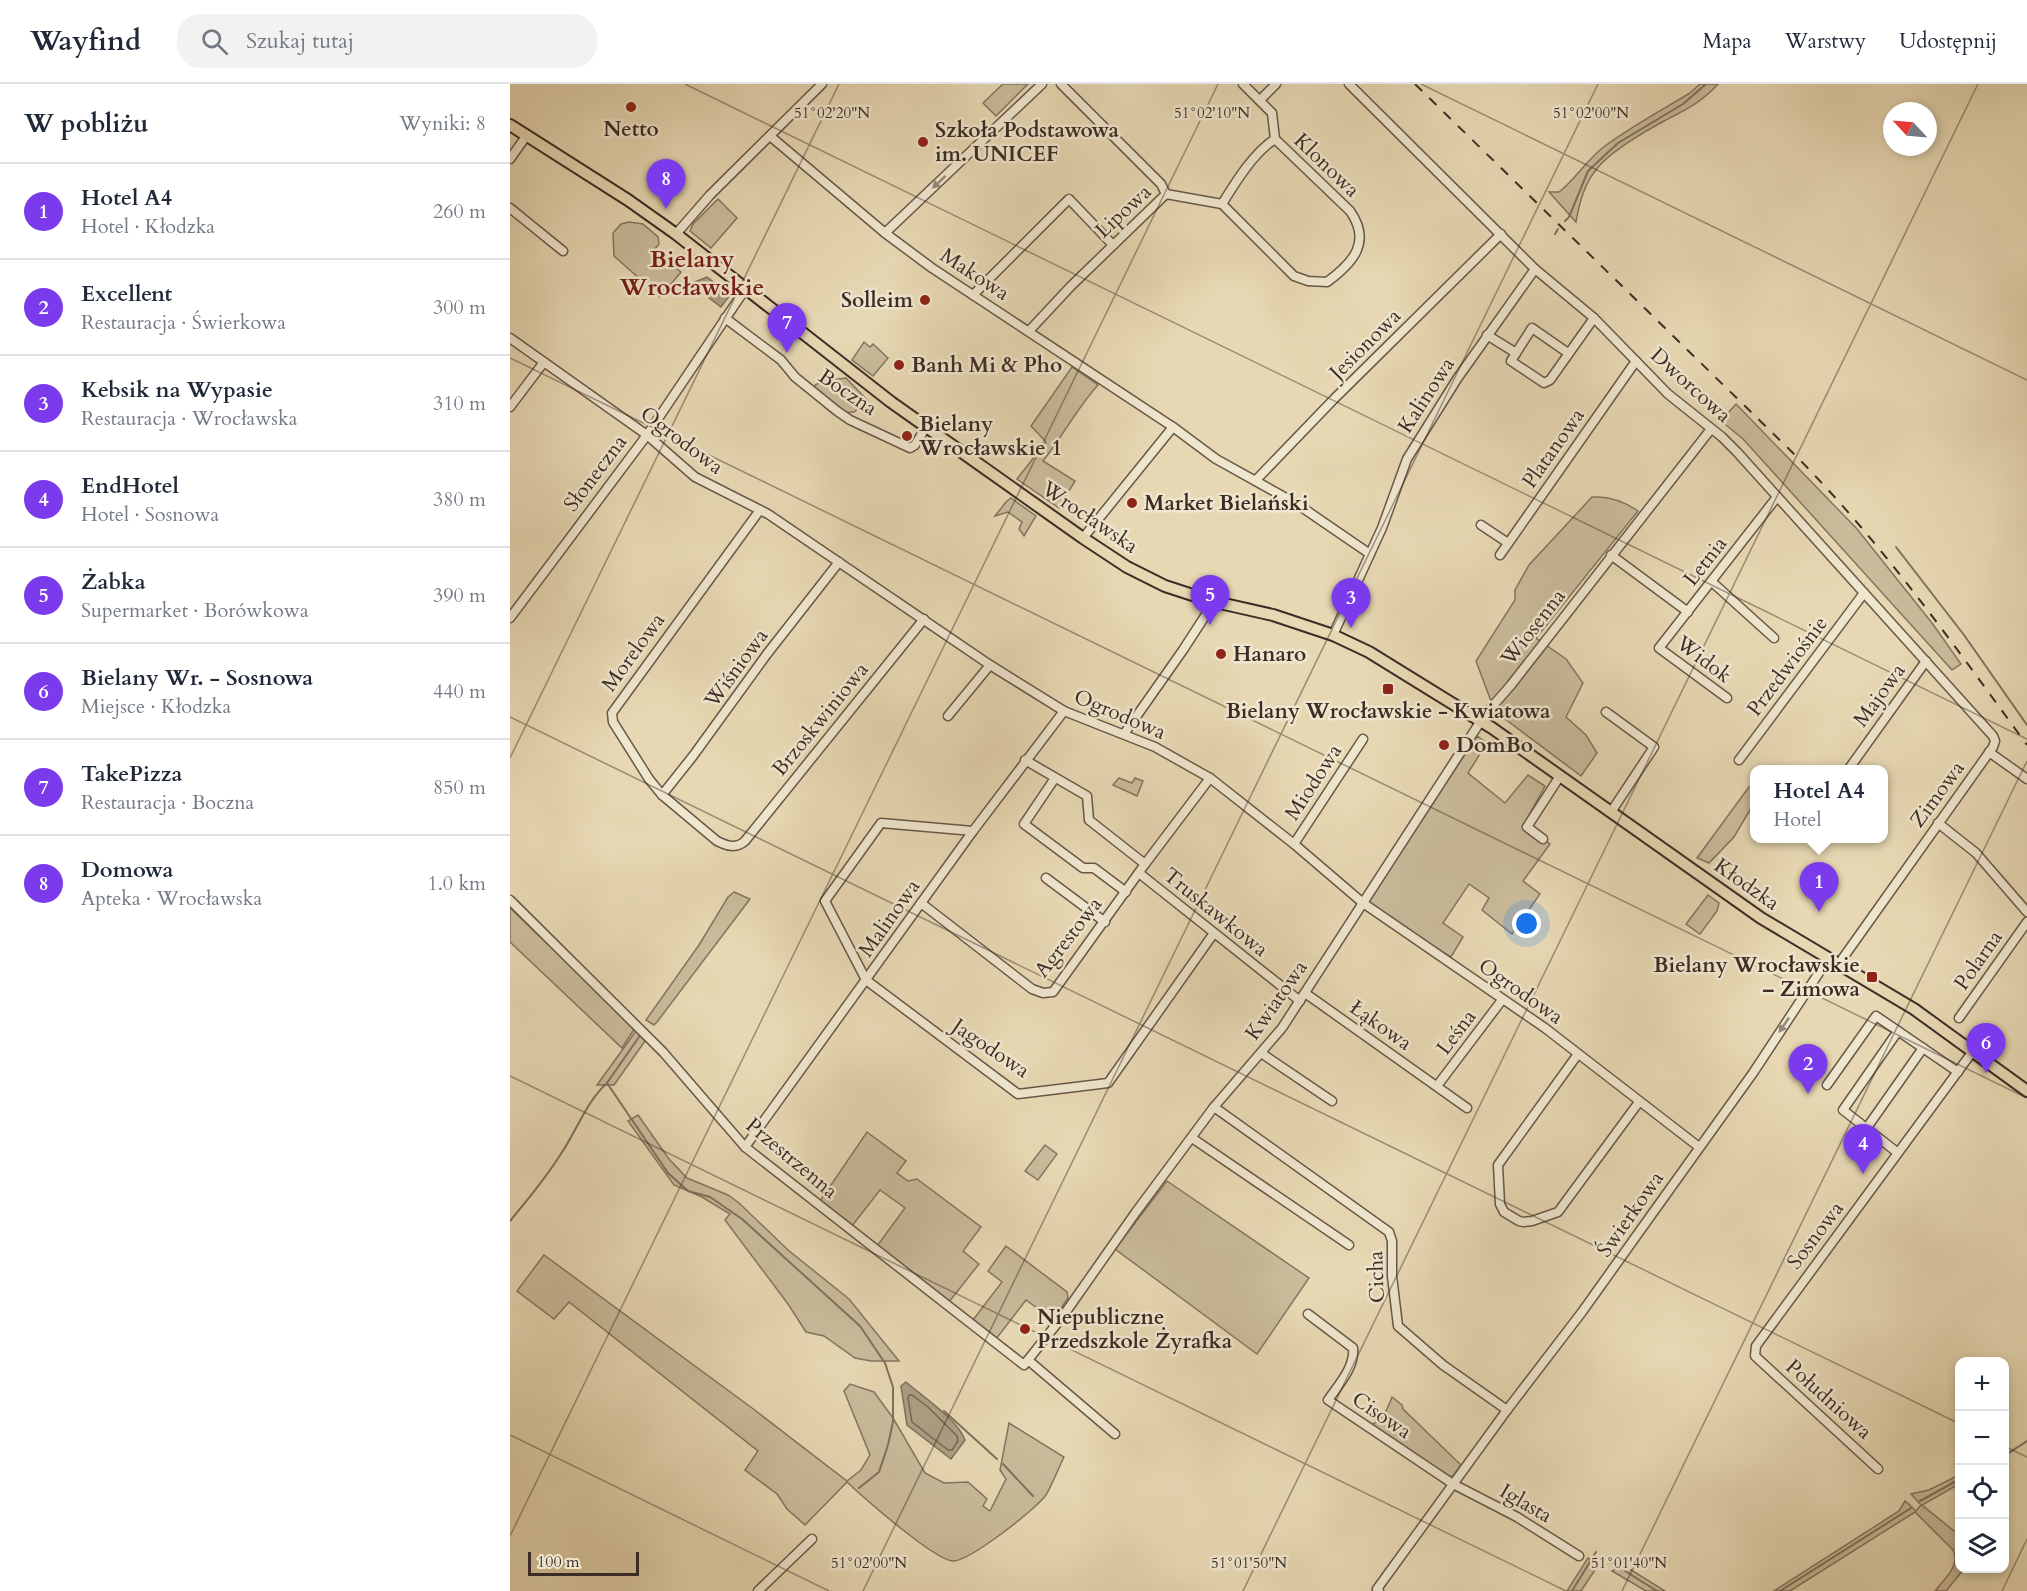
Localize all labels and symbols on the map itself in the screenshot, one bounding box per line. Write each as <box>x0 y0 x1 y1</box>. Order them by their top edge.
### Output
marker: Netto <box>624 100 638 114</box>
north arrow <box>1883 102 1937 156</box>
text: 51°02'20"N <box>794 103 870 123</box>
text: 51°02'10"N <box>1174 103 1250 123</box>
text: 51°02'00"N <box>1553 103 1629 123</box>
place label: Netto <box>603 115 659 144</box>
place label: Szkoła Podstawowa im. UNICEF <box>935 116 1120 169</box>
street label: Klonowa <box>1287 127 1366 204</box>
marker: Szkoła Podstawowa im. UNICEF <box>916 135 930 149</box>
pin: 8 <box>646 160 686 209</box>
one-way arrow <box>931 175 946 189</box>
street label: Lipowa <box>1089 178 1158 245</box>
street label: Makowa <box>934 241 1015 308</box>
district label: Bielany Wrocławskie <box>619 243 764 304</box>
place label: Solleim <box>841 286 914 315</box>
marker: Solleim <box>918 293 932 307</box>
street label: Jesionowa <box>1321 302 1407 389</box>
pin: 7 <box>768 304 806 353</box>
street label: Dworcowa <box>1644 341 1737 430</box>
place label: Banh Mi & Pho <box>911 351 1062 380</box>
street label: Kalinowa <box>1391 352 1462 439</box>
marker: Banh Mi & Pho <box>892 358 906 372</box>
street label: Boczna <box>812 362 883 423</box>
street label: Ogrodowa <box>634 400 729 481</box>
street label: Platanowa <box>1515 402 1592 494</box>
place label: Bielany Wrocławskie 1 <box>918 410 1062 463</box>
street label: Słoneczna <box>557 429 634 518</box>
marker: Bielany Wrocławskie 1 <box>900 429 914 443</box>
street label: Wrocławska <box>1035 474 1144 560</box>
place label: Market Bielański <box>1144 489 1309 518</box>
marker: Market Bielański <box>1125 496 1139 510</box>
street label: Letnia <box>1677 530 1734 592</box>
pin: 5 <box>1190 576 1230 625</box>
pin: 3 <box>1332 578 1370 628</box>
street label: Wiosenna <box>1494 583 1573 672</box>
street label: Morelowa <box>595 607 672 698</box>
street label: Przedwiośnie <box>1740 610 1835 722</box>
street label: Wiśniowa <box>697 623 775 715</box>
street label: Widok <box>1669 628 1738 690</box>
place label: Hanaro <box>1233 640 1306 669</box>
marker: Hanaro <box>1214 647 1228 661</box>
street label: Brzoskwiniowa <box>765 656 875 782</box>
street label: Majowa <box>1846 658 1912 733</box>
street label: Ogrodowa <box>1069 682 1170 747</box>
marker: Bielany Wrocławskie - Kwiatowa <box>1381 682 1395 696</box>
place label: Bielany Wrocławskie - Kwiatowa <box>1226 697 1551 726</box>
place label: DomBo <box>1456 731 1533 760</box>
marker: DomBo <box>1437 738 1451 752</box>
street label: Miodowa <box>1278 739 1349 826</box>
street label: Zimowa <box>1903 755 1971 834</box>
street label: Kłodzka <box>1708 851 1785 917</box>
street label: Truskawkowa <box>1157 861 1274 964</box>
pin: 1 <box>1800 862 1838 912</box>
street label: Malinowa <box>852 873 927 963</box>
street label: Agrestowa <box>1028 891 1109 984</box>
your location <box>1512 909 1541 938</box>
street label: Polarna <box>1947 925 2009 996</box>
place label: Bielany Wrocławskie – Zimowa <box>1653 951 1861 1004</box>
street label: Ogrodowa <box>1473 952 1569 1031</box>
street label: Kwiatowa <box>1238 955 1314 1046</box>
marker: Bielany Wrocławskie – Zimowa <box>1865 970 1879 984</box>
street label: Łąkowa <box>1344 993 1418 1057</box>
street label: Leśna <box>1430 1003 1483 1061</box>
street label: Jagodowa <box>944 1010 1035 1085</box>
one-way arrow <box>1778 1017 1790 1033</box>
pin: 6 <box>1966 1024 2006 1073</box>
pin: 2 <box>1788 1044 1828 1094</box>
street label: Przestrzenna <box>739 1111 844 1206</box>
pin: 4 <box>1844 1124 1882 1174</box>
street label: Świerkowa <box>1589 1165 1671 1263</box>
street label: Sosnowa <box>1780 1195 1850 1275</box>
street label: Cicha <box>1361 1250 1392 1304</box>
place label: Niepubliczne Przedszkole Żyrafka <box>1037 1303 1233 1356</box>
marker: Niepubliczne Przedszkole Żyrafka <box>1018 1322 1032 1336</box>
street label: Południowa <box>1779 1353 1878 1446</box>
street label: Cisowa <box>1346 1385 1417 1446</box>
street label: Iglasta <box>1494 1477 1557 1530</box>
scale bar <box>528 1549 639 1576</box>
text: 51°02'00"N <box>831 1553 907 1573</box>
text: 51°01'50"N <box>1211 1553 1287 1573</box>
text: 51°01'40"N <box>1591 1553 1667 1573</box>

